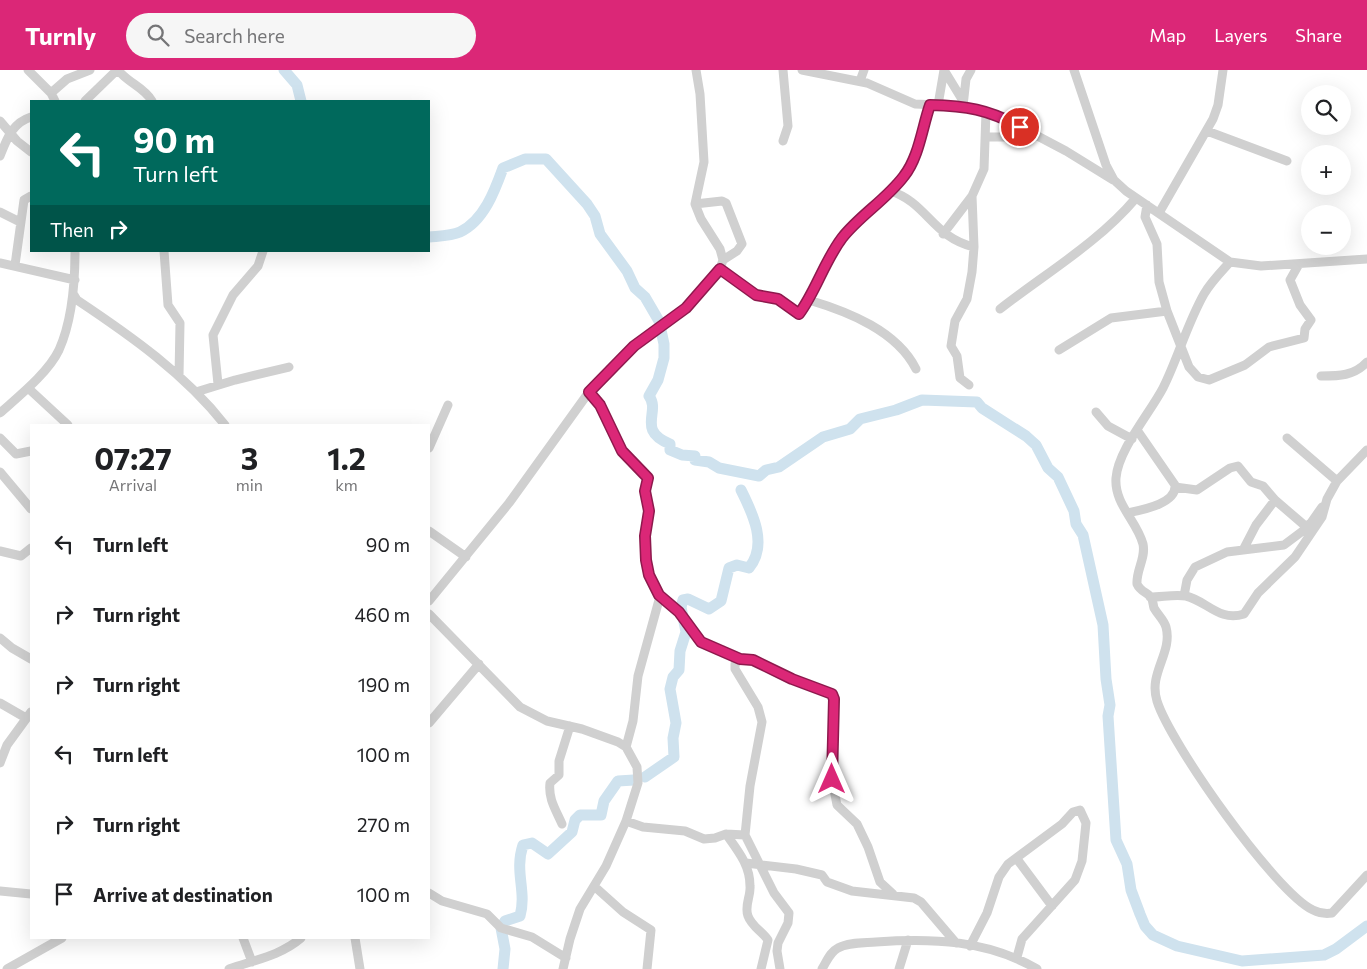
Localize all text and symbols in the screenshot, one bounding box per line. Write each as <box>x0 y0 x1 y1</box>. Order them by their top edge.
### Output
search box <box>126 13 476 58</box>
text: Turnly <box>25 21 96 50</box>
icon: search <box>144 21 172 49</box>
text: Search here <box>184 24 285 47</box>
text: Map <box>1149 24 1186 46</box>
text: Layers <box>1214 24 1267 46</box>
text: Share <box>1295 24 1342 46</box>
map controls <box>1301 85 1351 255</box>
button: search <box>1301 85 1351 135</box>
pin <box>999 106 1041 148</box>
icon: arrive <box>1006 113 1034 141</box>
text: 90 m <box>133 117 215 160</box>
icon: left <box>50 120 115 185</box>
button: + <box>1301 145 1351 195</box>
text: Turn left <box>133 160 218 187</box>
button: − <box>1301 205 1351 255</box>
icon: right <box>104 215 132 243</box>
text: Then <box>50 218 94 241</box>
text: 07:27 <box>94 439 172 476</box>
text: 3 <box>241 439 258 476</box>
text: 1.2 <box>327 439 366 476</box>
text: Arrival <box>109 475 157 494</box>
text: min <box>236 475 263 494</box>
text: km <box>335 475 358 494</box>
icon: left <box>50 530 78 558</box>
text: Turn left <box>93 533 168 556</box>
text: 90 m <box>366 533 410 556</box>
icon: right <box>50 600 78 628</box>
text: Turn right <box>93 603 180 626</box>
text: 460 m <box>354 603 410 626</box>
icon: right <box>50 670 78 698</box>
text: Turn right <box>93 673 180 696</box>
text: 190 m <box>358 673 410 696</box>
icon: left <box>50 740 78 768</box>
text: Turn left <box>93 743 168 766</box>
text: 100 m <box>357 743 410 766</box>
position arrow <box>805 752 857 804</box>
icon: right <box>50 810 78 838</box>
text: Turn right <box>93 813 180 836</box>
text: 270 m <box>357 813 410 836</box>
icon: arrive <box>50 880 78 908</box>
text: Arrive at destination <box>93 883 273 906</box>
text: 100 m <box>357 883 410 906</box>

